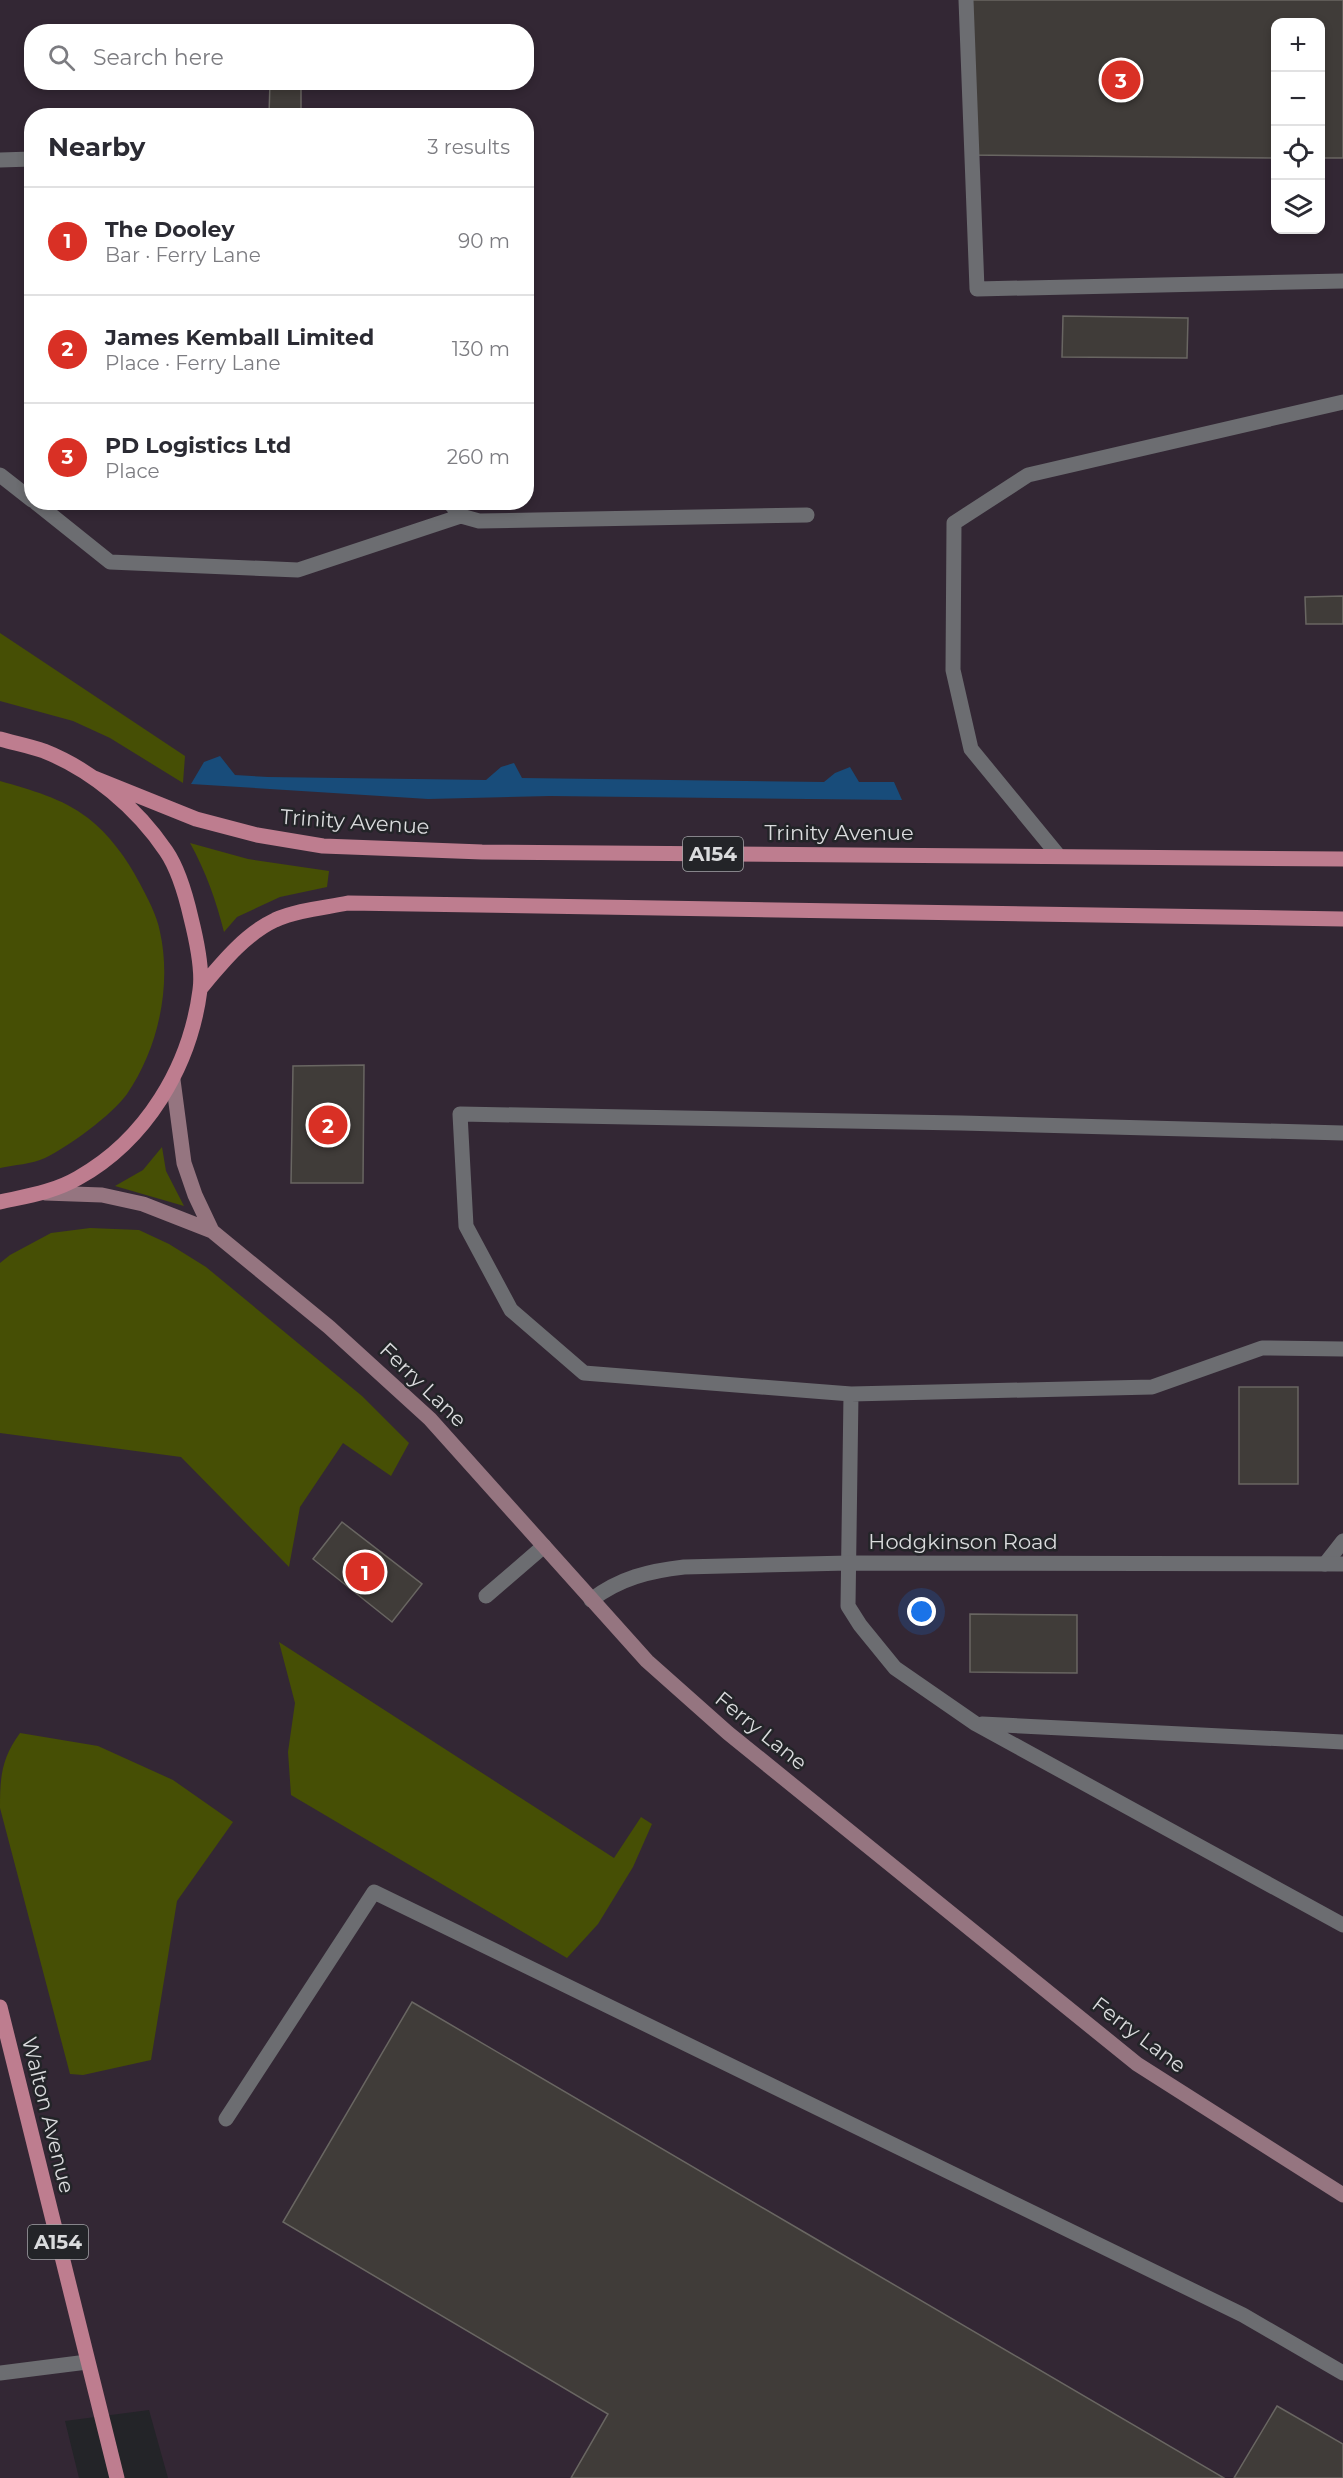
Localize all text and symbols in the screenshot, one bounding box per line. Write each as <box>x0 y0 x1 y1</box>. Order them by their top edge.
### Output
map controls <box>1271 18 1325 234</box>
button: + <box>1271 18 1325 72</box>
search box <box>24 24 534 90</box>
icon: search <box>45 41 78 74</box>
text: Search here <box>93 44 224 71</box>
pin: 3 <box>1102 58 1140 103</box>
button: − <box>1271 72 1325 126</box>
button: locate <box>1271 126 1325 180</box>
text: Nearby <box>48 131 145 163</box>
text: 3 results <box>427 135 510 159</box>
button: layers <box>1271 180 1325 234</box>
text: The Dooley <box>105 216 235 243</box>
text: 1 <box>64 229 71 253</box>
text: 90 m <box>458 229 510 253</box>
text: Bar · Ferry Lane <box>105 243 261 267</box>
text: James Kemball Limited <box>105 324 374 351</box>
text: 2 <box>62 337 73 361</box>
text: 130 m <box>452 337 510 361</box>
text: Place · Ferry Lane <box>105 351 281 375</box>
text: PD Logistics Ltd <box>105 432 291 459</box>
text: 3 <box>62 445 73 469</box>
text: 260 m <box>447 445 510 469</box>
text: Place <box>105 459 160 483</box>
street label: Trinity Avenue <box>280 804 430 839</box>
street label: Trinity Avenue <box>764 820 914 845</box>
road number: A154 <box>683 837 743 871</box>
pin: 2 <box>308 1102 348 1148</box>
street label: Ferry Lane <box>375 1337 472 1432</box>
street label: Hodgkinson Road <box>868 1529 1058 1554</box>
pin: 1 <box>346 1550 385 1594</box>
your location <box>907 1597 936 1626</box>
street label: Ferry Lane <box>710 1686 812 1775</box>
street label: Ferry Lane <box>1088 1991 1191 2078</box>
street label: Walton Avenue <box>17 2034 80 2196</box>
road number: A154 <box>28 2225 88 2259</box>

